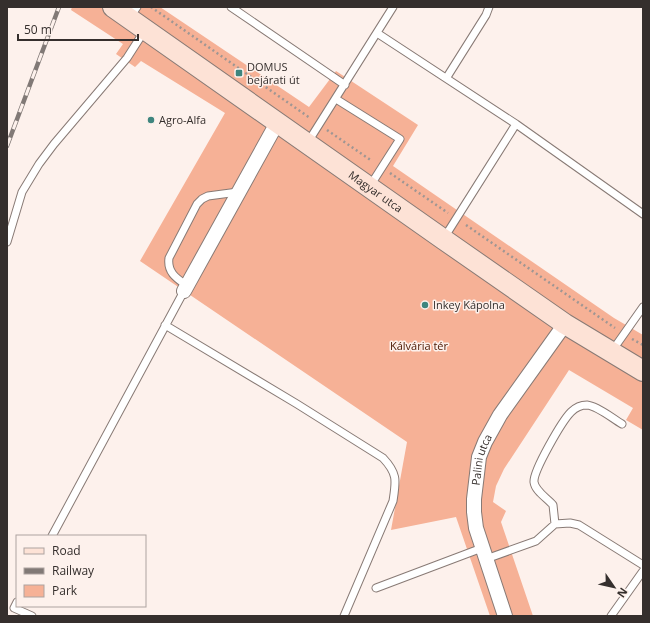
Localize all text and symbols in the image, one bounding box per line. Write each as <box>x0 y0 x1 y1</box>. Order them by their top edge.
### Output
scale bar <box>18 16 138 42</box>
text: 50 m <box>24 21 52 38</box>
place label: DOMUS bejárati út <box>247 59 300 87</box>
marker: DOMUS bejárati út <box>234 68 244 78</box>
place label: Agro-Alfa <box>159 112 206 127</box>
marker: Agro-Alfa <box>146 115 156 125</box>
street label: Magyar utca <box>346 167 406 215</box>
place label: Inkey Kápolna <box>433 297 505 312</box>
marker: Inkey Kápolna <box>420 300 430 310</box>
park label: Kálvária tér <box>390 338 449 353</box>
street label: Palini utca <box>468 431 495 486</box>
legend <box>16 535 146 607</box>
text: Road <box>52 542 81 559</box>
text: Railway <box>52 562 95 579</box>
north arrow <box>594 567 634 607</box>
text: Park <box>52 582 78 599</box>
text: N <box>614 585 631 601</box>

